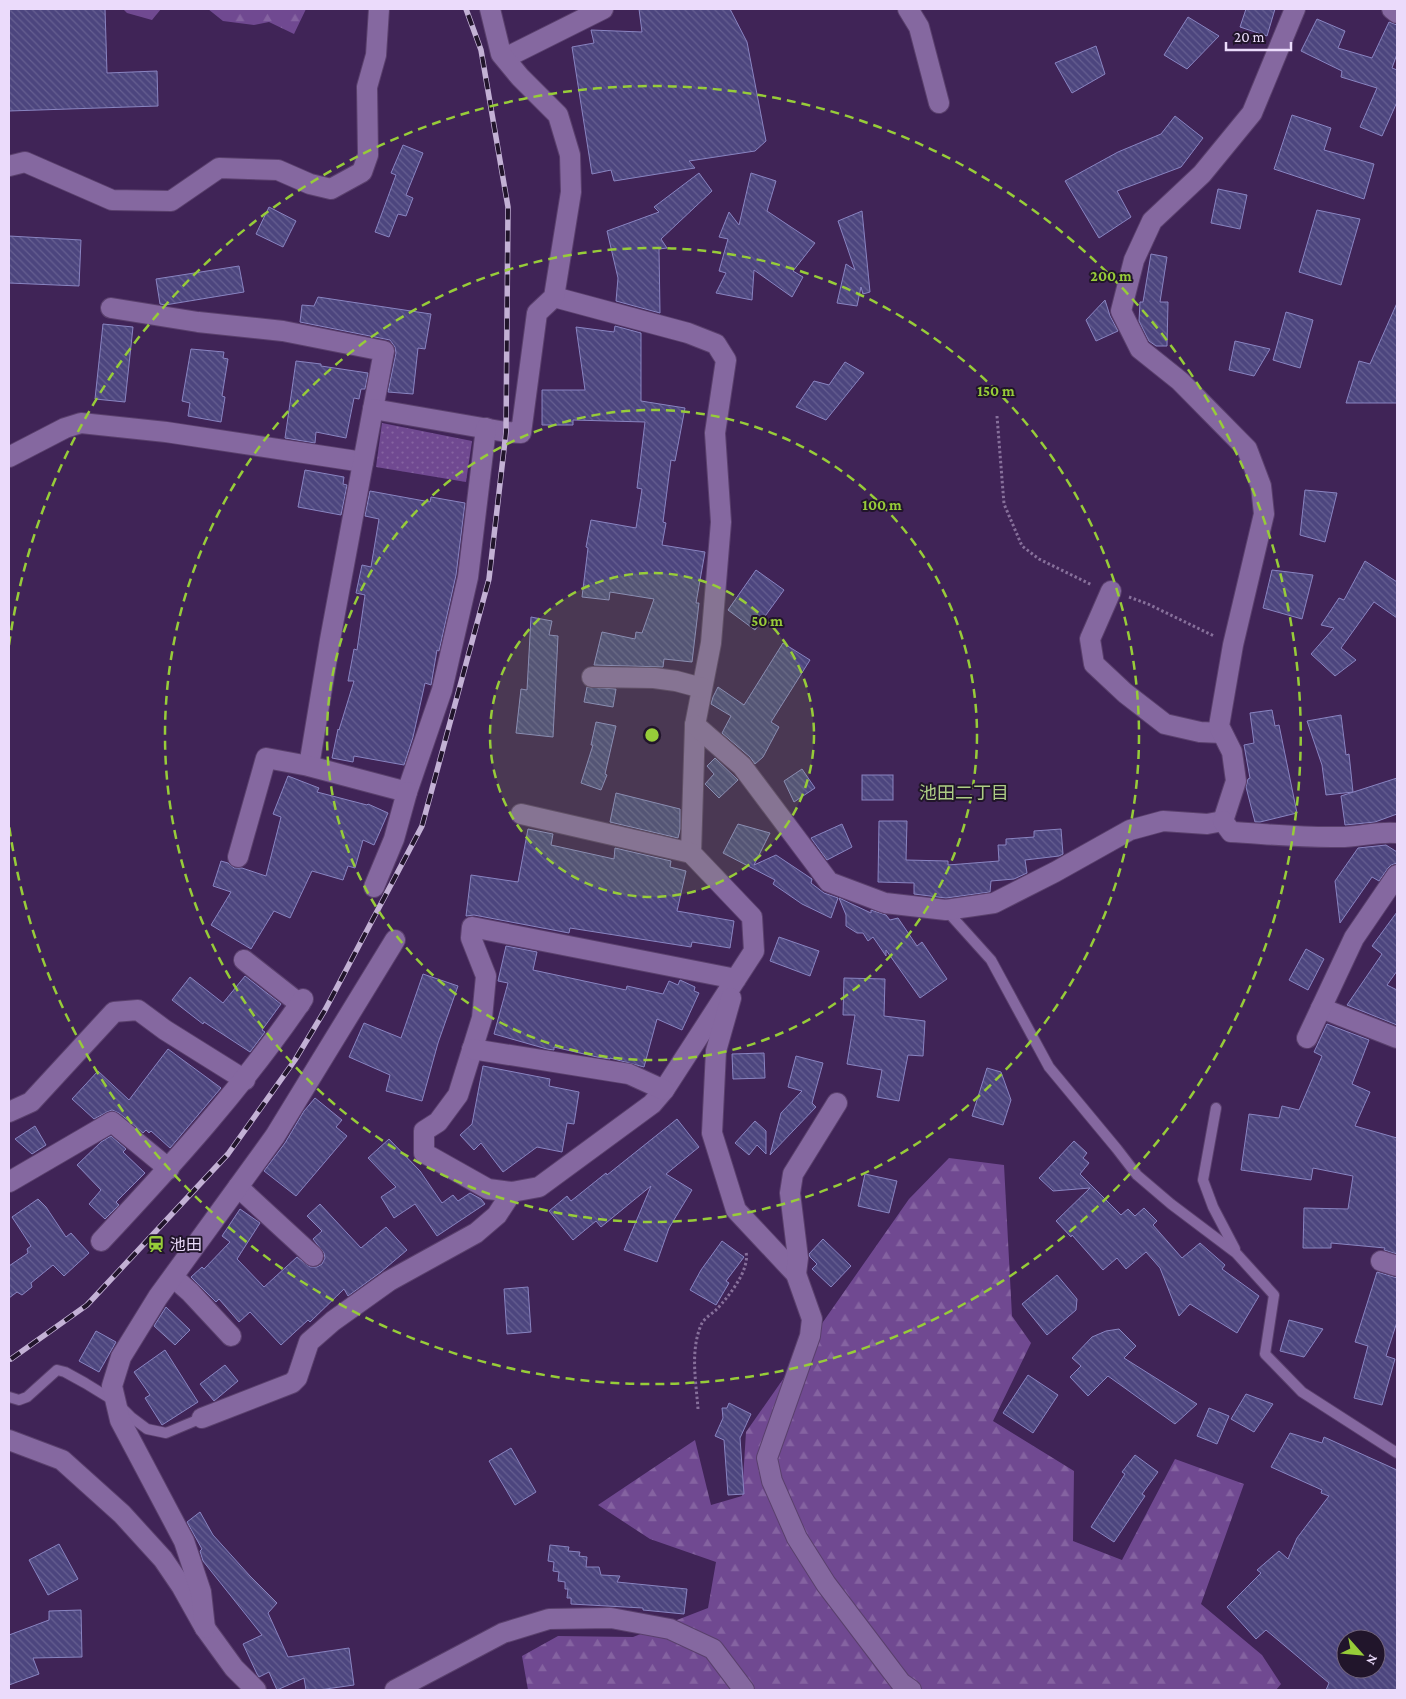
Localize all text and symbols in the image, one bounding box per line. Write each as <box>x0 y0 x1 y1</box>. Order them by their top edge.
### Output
scale bar <box>1226 20 1291 52</box>
text: 20 m <box>1234 29 1265 45</box>
text: 200 m <box>1090 268 1132 284</box>
text: 150 m <box>977 383 1015 399</box>
text: 100 m <box>862 497 902 513</box>
text: 50 m <box>751 613 783 629</box>
centre of rings <box>643 726 661 744</box>
district label: 池田二丁目 <box>919 783 1009 803</box>
station icon: 池田 <box>146 1234 166 1254</box>
place label: 池田 <box>170 1236 202 1253</box>
north arrow <box>1336 1629 1386 1679</box>
text: N <box>1363 1652 1382 1668</box>

